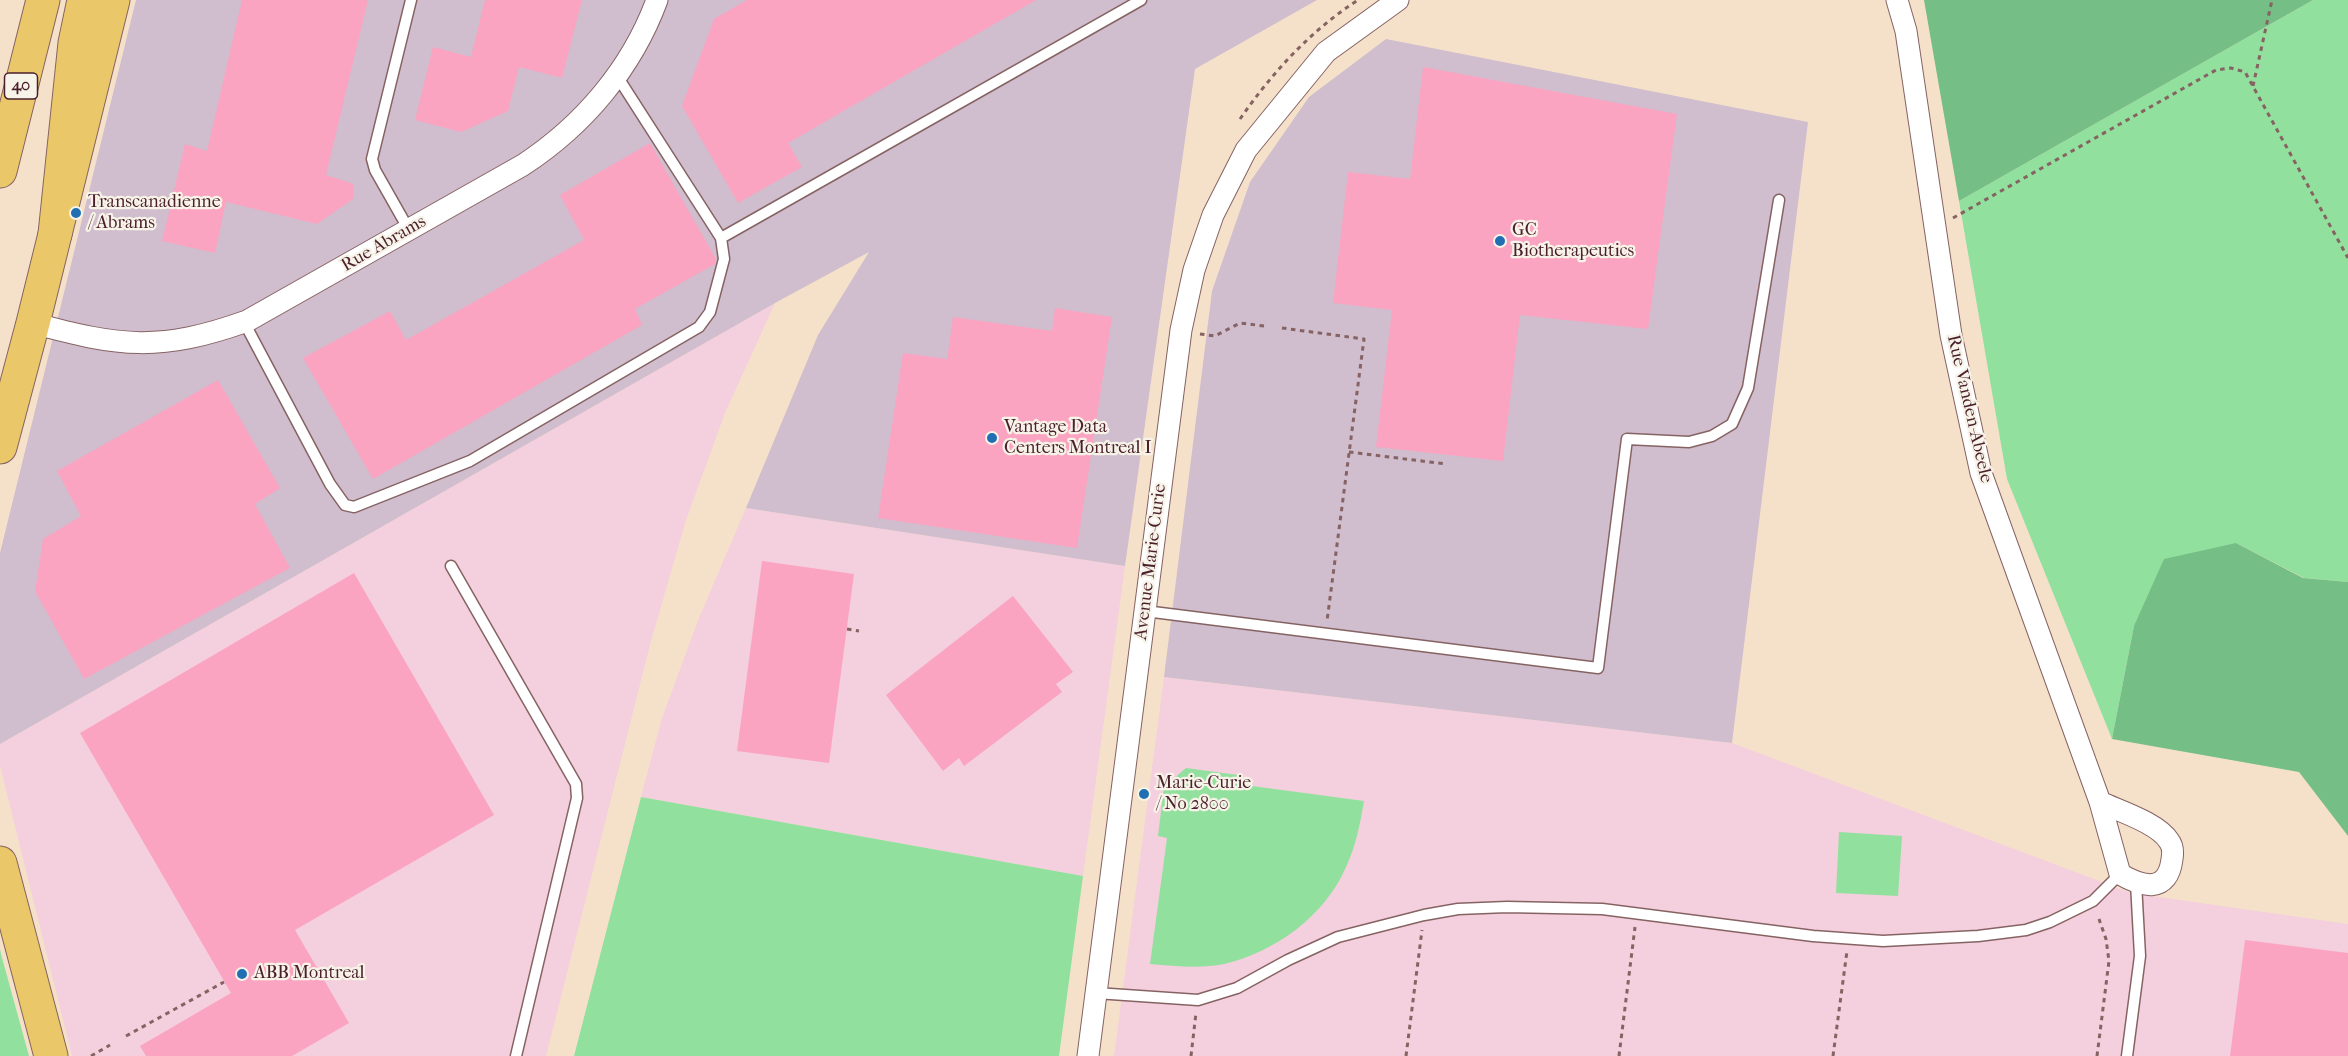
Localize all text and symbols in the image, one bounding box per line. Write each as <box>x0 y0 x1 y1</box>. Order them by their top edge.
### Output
road number: 40 <box>4 73 38 99</box>
place label: Transcanadienne / Abrams <box>88 192 221 234</box>
marker: Transcanadienne / Abrams <box>69 206 83 220</box>
street label: Rue Abrams <box>338 211 430 277</box>
place label: GC Biotherapeutics <box>1512 220 1634 262</box>
marker: GC Biotherapeutics <box>1493 234 1507 248</box>
street label: Rue Vanden-Abeele <box>1941 333 1997 485</box>
place label: Vantage Data Centers Montreal I <box>1004 417 1151 460</box>
marker: Vantage Data Centers Montreal I <box>985 431 999 445</box>
street label: Avenue Marie-Curie <box>1131 483 1171 641</box>
place label: Marie-Curie / No 2800 <box>1156 773 1251 816</box>
marker: Marie-Curie / No 2800 <box>1137 787 1151 801</box>
place label: ABB Montreal <box>254 963 365 985</box>
marker: ABB Montreal <box>235 967 249 981</box>

